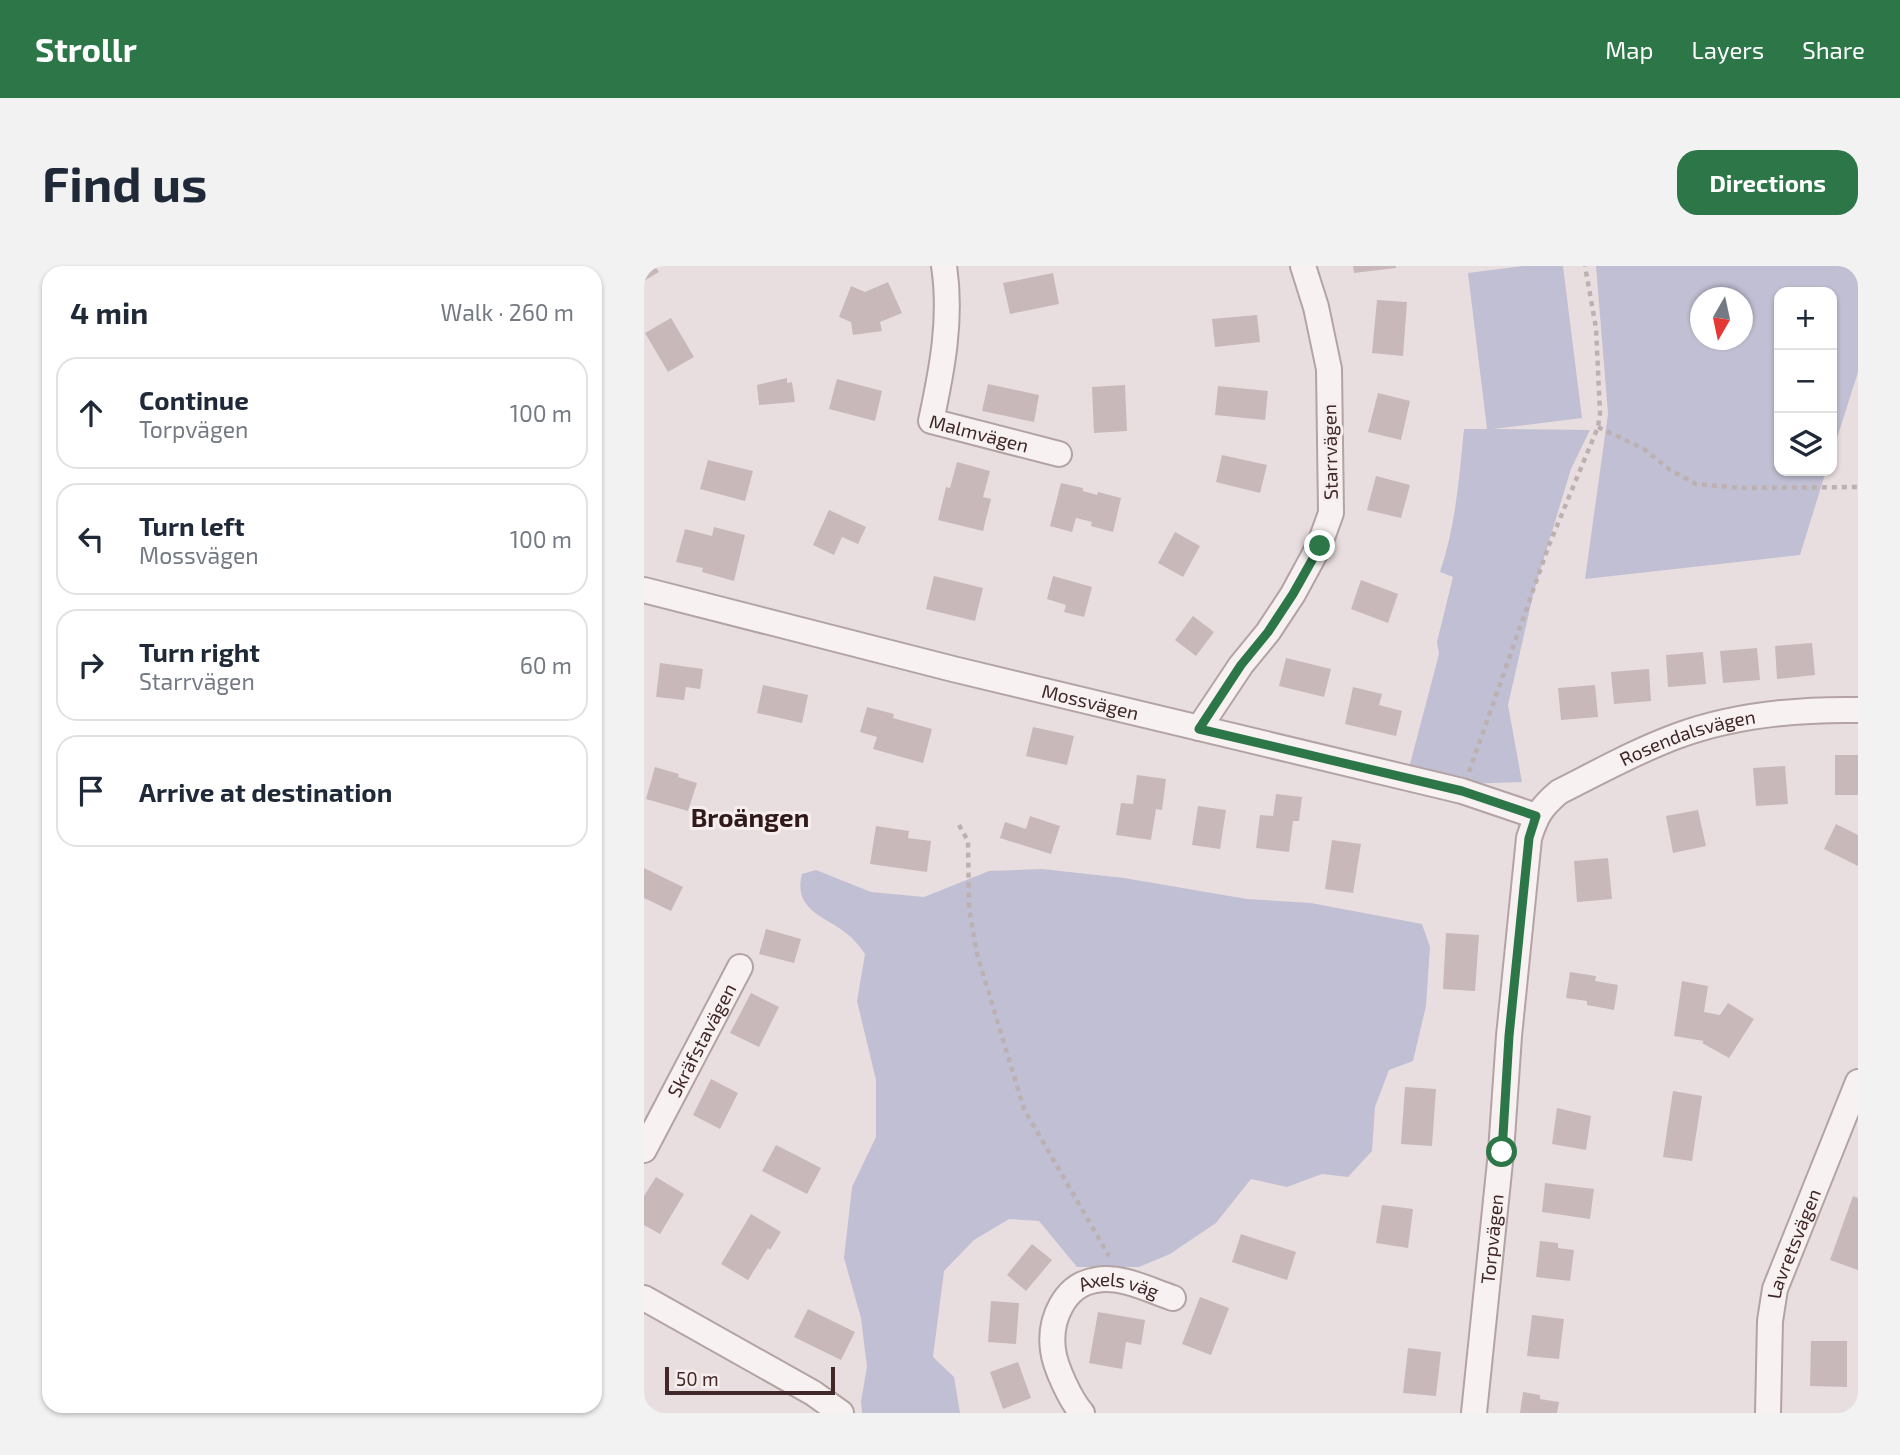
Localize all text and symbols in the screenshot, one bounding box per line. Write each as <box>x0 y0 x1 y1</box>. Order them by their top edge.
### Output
text: Strollr <box>35 29 137 69</box>
text: Map <box>1605 35 1653 64</box>
text: Layers <box>1691 35 1764 64</box>
text: Share <box>1802 35 1865 64</box>
button: Directions <box>1677 150 1858 215</box>
text: Find us <box>42 153 207 212</box>
north arrow <box>1690 287 1753 350</box>
map controls <box>1774 287 1837 476</box>
button: + <box>1774 287 1837 350</box>
text: 4 min <box>70 294 148 330</box>
text: Walk · 260 m <box>441 298 574 326</box>
button: − <box>1774 350 1837 413</box>
text: Continue <box>139 384 249 415</box>
icon: ahead <box>72 394 110 432</box>
text: 100 m <box>510 399 572 427</box>
street label: Starrvägen <box>1317 404 1342 500</box>
street label: Malmvägen <box>927 409 1031 457</box>
button: layers <box>1774 413 1837 476</box>
text: Torpvägen <box>139 415 248 443</box>
text: Turn left <box>139 510 245 541</box>
icon: left <box>72 520 110 558</box>
text: 100 m <box>510 525 572 553</box>
route end <box>1304 530 1335 561</box>
text: Mossvägen <box>139 541 259 569</box>
text: Turn right <box>139 636 260 667</box>
icon: right <box>72 646 110 684</box>
text: 60 m <box>520 651 572 679</box>
text: Starrvägen <box>139 667 255 695</box>
street label: Mossvägen <box>1040 679 1141 724</box>
street label: Rosendalsvägen <box>1616 704 1757 770</box>
icon: arrive <box>72 772 110 810</box>
text: Arrive at destination <box>139 776 392 807</box>
district label: Broängen <box>691 801 809 832</box>
street label: Skräfstavägen <box>662 979 740 1101</box>
route start <box>1486 1136 1517 1167</box>
street label: Lavretsvägen <box>1762 1185 1825 1300</box>
street label: Torpvägen <box>1475 1193 1508 1285</box>
street label: Axels väg <box>1074 1267 1163 1303</box>
scale bar <box>665 1364 835 1396</box>
text: 50 m <box>676 1367 719 1390</box>

